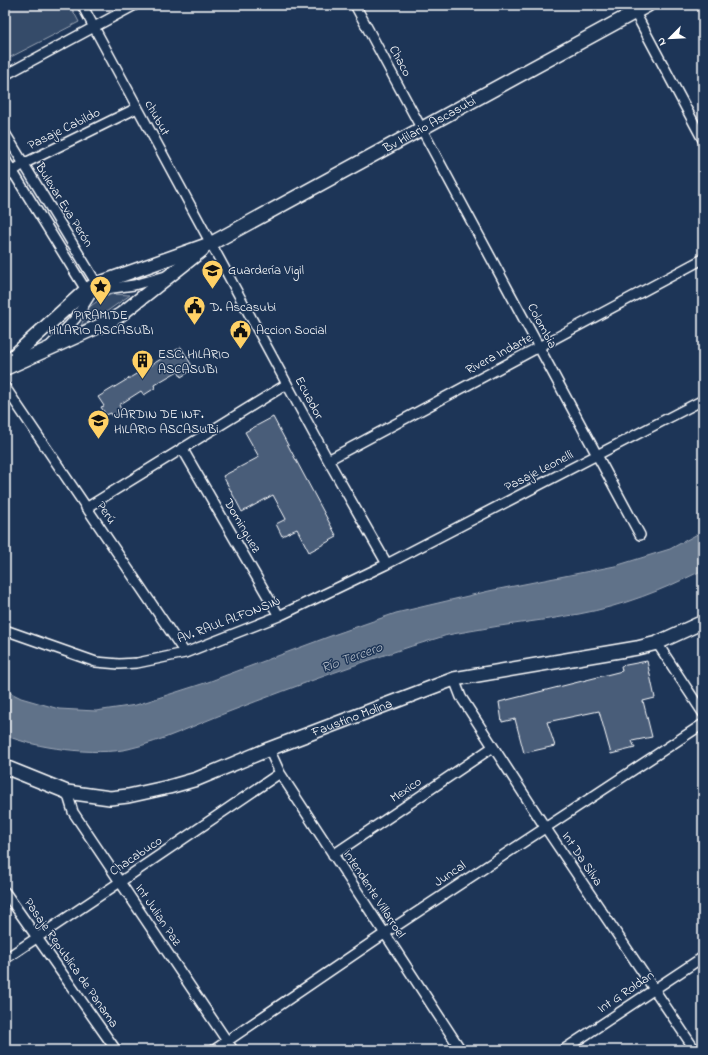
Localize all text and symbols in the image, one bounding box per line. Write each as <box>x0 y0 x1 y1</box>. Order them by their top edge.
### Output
north arrow <box>650 18 690 58</box>
text: N <box>653 35 671 48</box>
street label: Chaco <box>384 42 416 80</box>
street label: Bv Hilario Ascasubi <box>379 91 479 158</box>
street label: chubut <box>139 97 175 140</box>
street label: Pasaje Cabildo <box>24 103 104 155</box>
street label: Bulevar Eva Perón <box>30 158 98 251</box>
school or university icon: Guardería Vigil <box>199 257 225 290</box>
place label: Guardería Vigil <box>228 261 304 281</box>
place icon: PIRAMIDE HILARIO ASCASUBI <box>88 274 114 307</box>
public building icon: D. Ascasubi <box>182 294 208 327</box>
place label: D. Ascasubi <box>209 298 276 317</box>
street label: Colombia <box>522 300 562 352</box>
place label: PIRAMIDE HILARIO ASCASUBI <box>48 306 154 340</box>
public building icon: Accion Social <box>228 317 254 350</box>
place label: Accion Social <box>256 321 327 340</box>
street label: Rivera Indarte <box>462 328 536 380</box>
place label: ESC. HILARIO ASCASUBI <box>158 345 229 379</box>
building icon: ESC. HILARIO ASCASUBI <box>130 348 156 381</box>
street label: Ecuador <box>290 373 329 424</box>
place label: JARDIN DE INF. HILARIO ASCASUBi <box>114 405 219 439</box>
school or university icon: JARDIN DE INF. HILARIO ASCASUBi <box>86 408 112 441</box>
street label: Pasaje Leonelli <box>501 445 577 497</box>
street label: Dominguez <box>217 495 265 558</box>
street label: Perú <box>91 498 121 528</box>
street label: AV. RAUL ALFONSIN <box>175 592 283 648</box>
water label: Río Tercero <box>318 637 386 679</box>
street label: Faustino Molina <box>308 694 395 742</box>
street label: Mexico <box>386 772 426 808</box>
street label: Int Da Silva <box>557 828 607 890</box>
street label: Chacabuco <box>106 831 166 881</box>
street label: Intendente Villarroel <box>338 846 410 942</box>
street label: Juncal <box>430 856 470 892</box>
street label: Int Julian Paz <box>130 880 186 950</box>
street label: Pasaje Republica de Panama <box>19 894 123 1032</box>
street label: Int G Roldan <box>594 966 658 1018</box>

